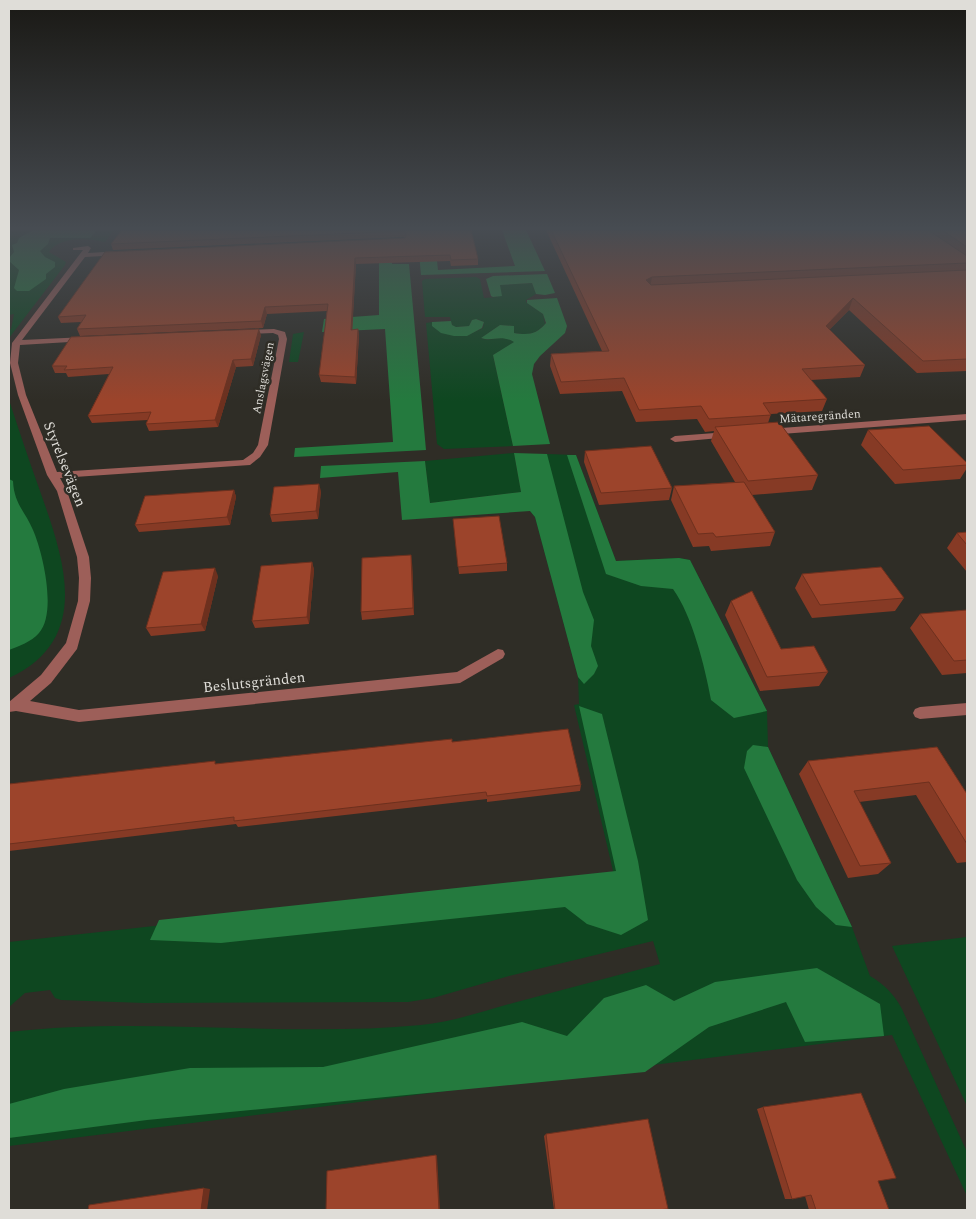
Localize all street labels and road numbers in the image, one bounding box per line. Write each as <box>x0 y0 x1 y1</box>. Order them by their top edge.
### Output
street label: Anslagsvägen <box>247 340 280 416</box>
street label: Mätaregränden <box>779 404 861 429</box>
street label: Styrelsevägen <box>37 418 92 511</box>
street label: Beslutsgränden <box>202 666 307 699</box>

